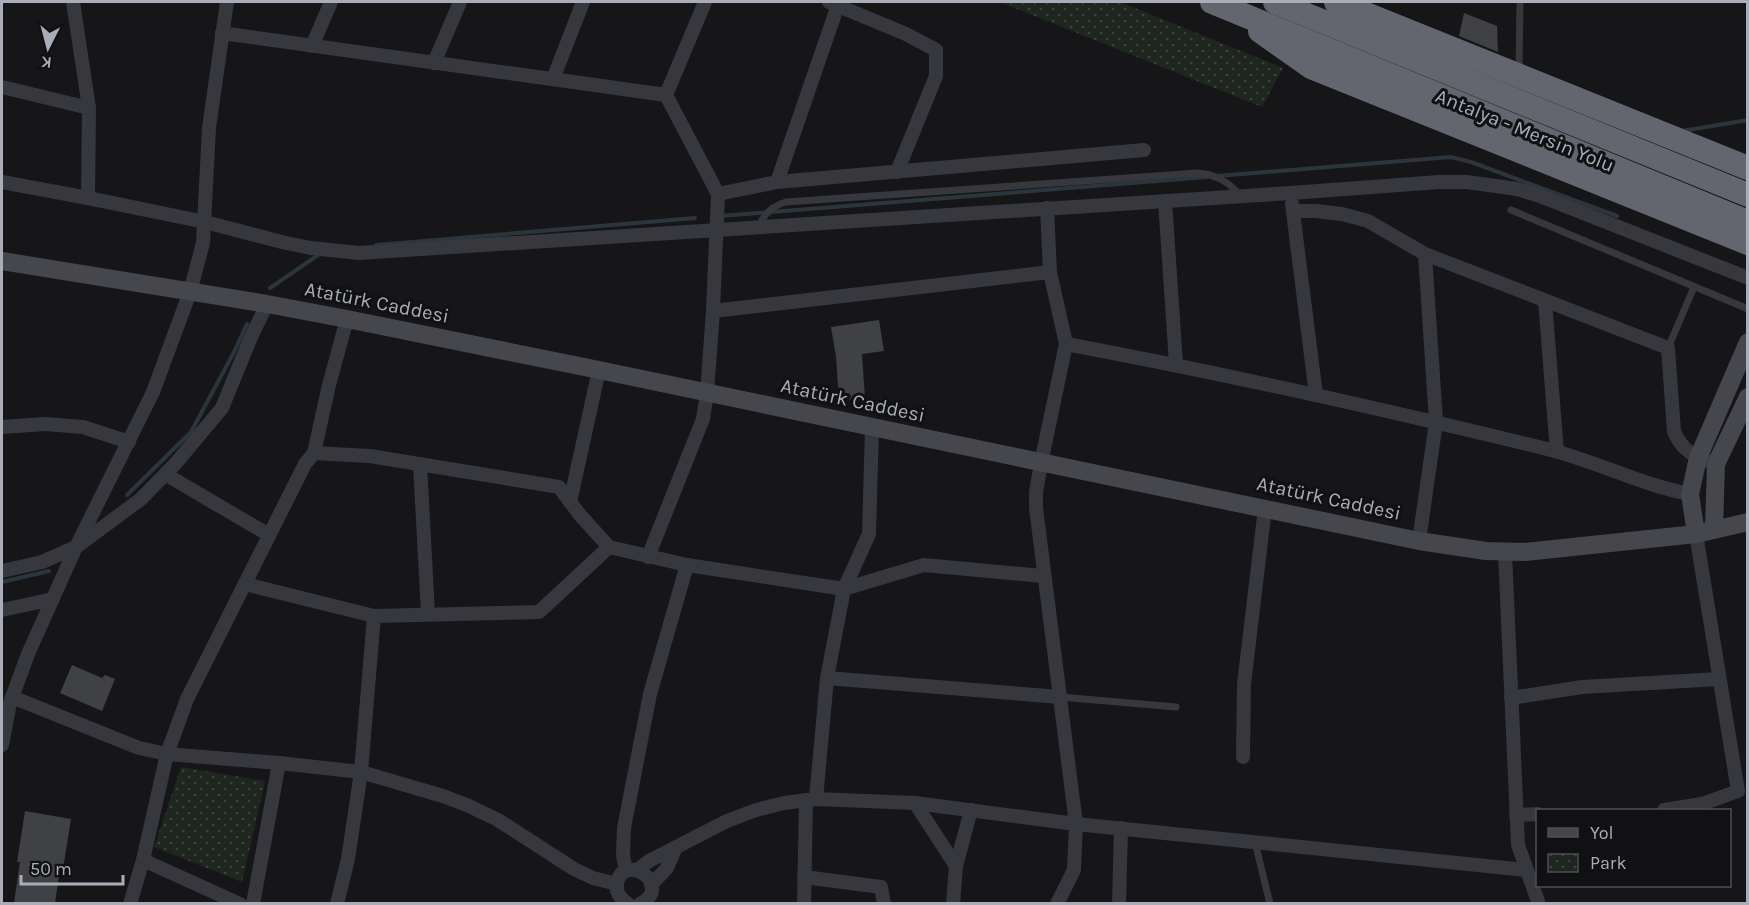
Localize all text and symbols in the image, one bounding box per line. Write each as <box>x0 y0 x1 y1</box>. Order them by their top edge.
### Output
north arrow <box>18 18 78 78</box>
text: K <box>40 52 53 72</box>
street label: Antalya - Mersin Yolu <box>1432 84 1617 177</box>
street label: Atatürk Caddesi <box>303 277 451 328</box>
street label: Atatürk Caddesi <box>779 374 927 427</box>
street label: Atatürk Caddesi <box>1255 472 1403 525</box>
legend <box>1536 809 1731 887</box>
text: Yol <box>1590 822 1614 844</box>
scale bar <box>21 848 123 886</box>
text: Park <box>1590 852 1627 874</box>
text: 50 m <box>30 858 72 880</box>

